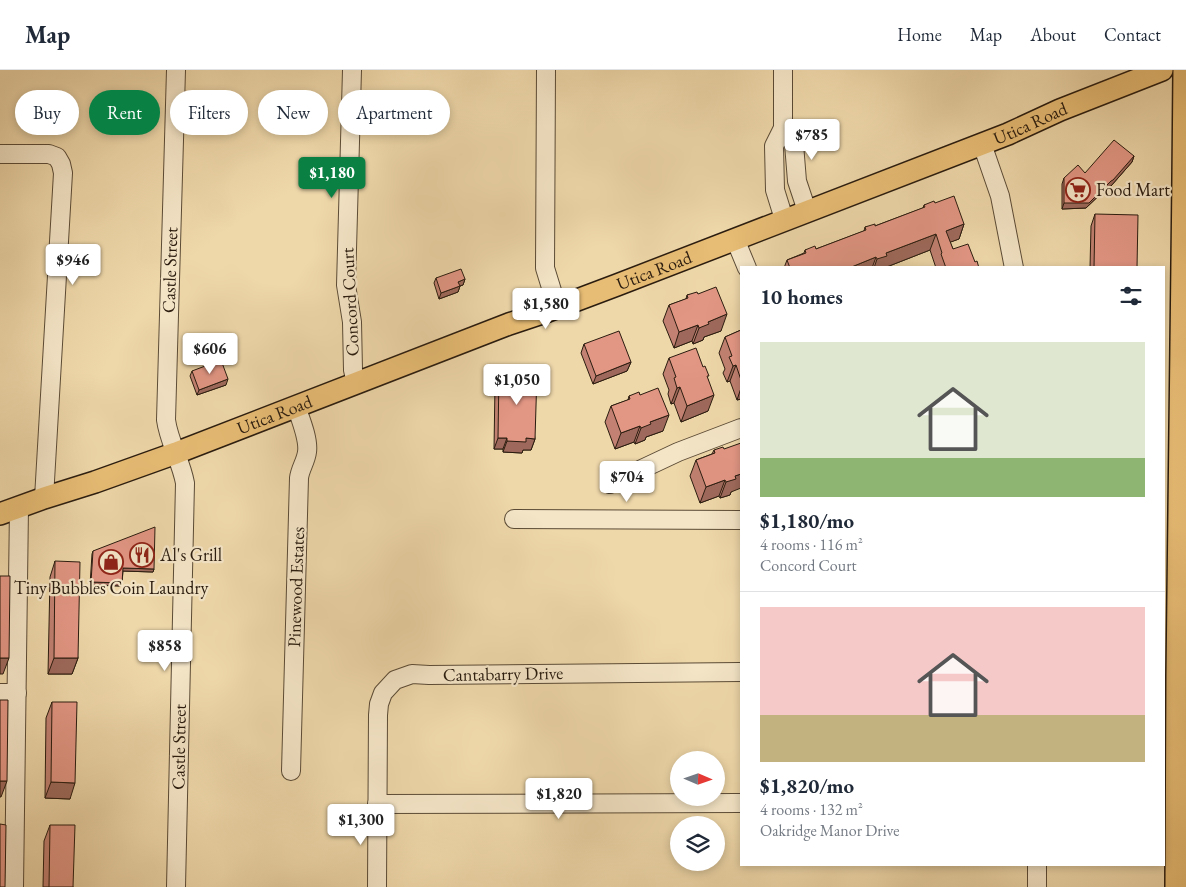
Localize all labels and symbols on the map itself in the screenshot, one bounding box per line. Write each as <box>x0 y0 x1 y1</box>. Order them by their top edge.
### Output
street label: Utica Road <box>990 96 1071 150</box>
pin: $785 <box>782 118 842 161</box>
pin: $1,180 <box>291 156 373 199</box>
supermarket icon: Food Mart <box>1065 177 1091 203</box>
place label: Food Mart <box>1096 178 1170 201</box>
street label: Castle Street <box>157 226 183 313</box>
pin: $946 <box>43 244 103 286</box>
street label: Utica Road <box>613 245 696 295</box>
street label: Concord Court <box>335 247 364 357</box>
pin: $1,580 <box>505 288 587 330</box>
pin: $606 <box>180 332 240 375</box>
pin: $1,050 <box>476 364 558 406</box>
street label: Utica Road <box>233 389 316 439</box>
pin: $704 <box>597 460 657 503</box>
street label: Pinewood Estates <box>282 526 309 648</box>
restaurant icon: Al's Grill <box>129 542 155 568</box>
place label: Al's Grill <box>159 543 222 566</box>
shop icon: Tiny Bubbles Coin Laundry <box>98 549 124 575</box>
place label: Tiny Bubbles Coin Laundry <box>14 576 208 599</box>
pin: $858 <box>135 630 195 672</box>
street label: Cantabarry Drive <box>443 661 563 686</box>
street label: Castle Street <box>166 703 191 790</box>
north arrow <box>670 751 725 806</box>
pin: $1,820 <box>518 778 600 820</box>
pin: $1,300 <box>320 804 402 846</box>

